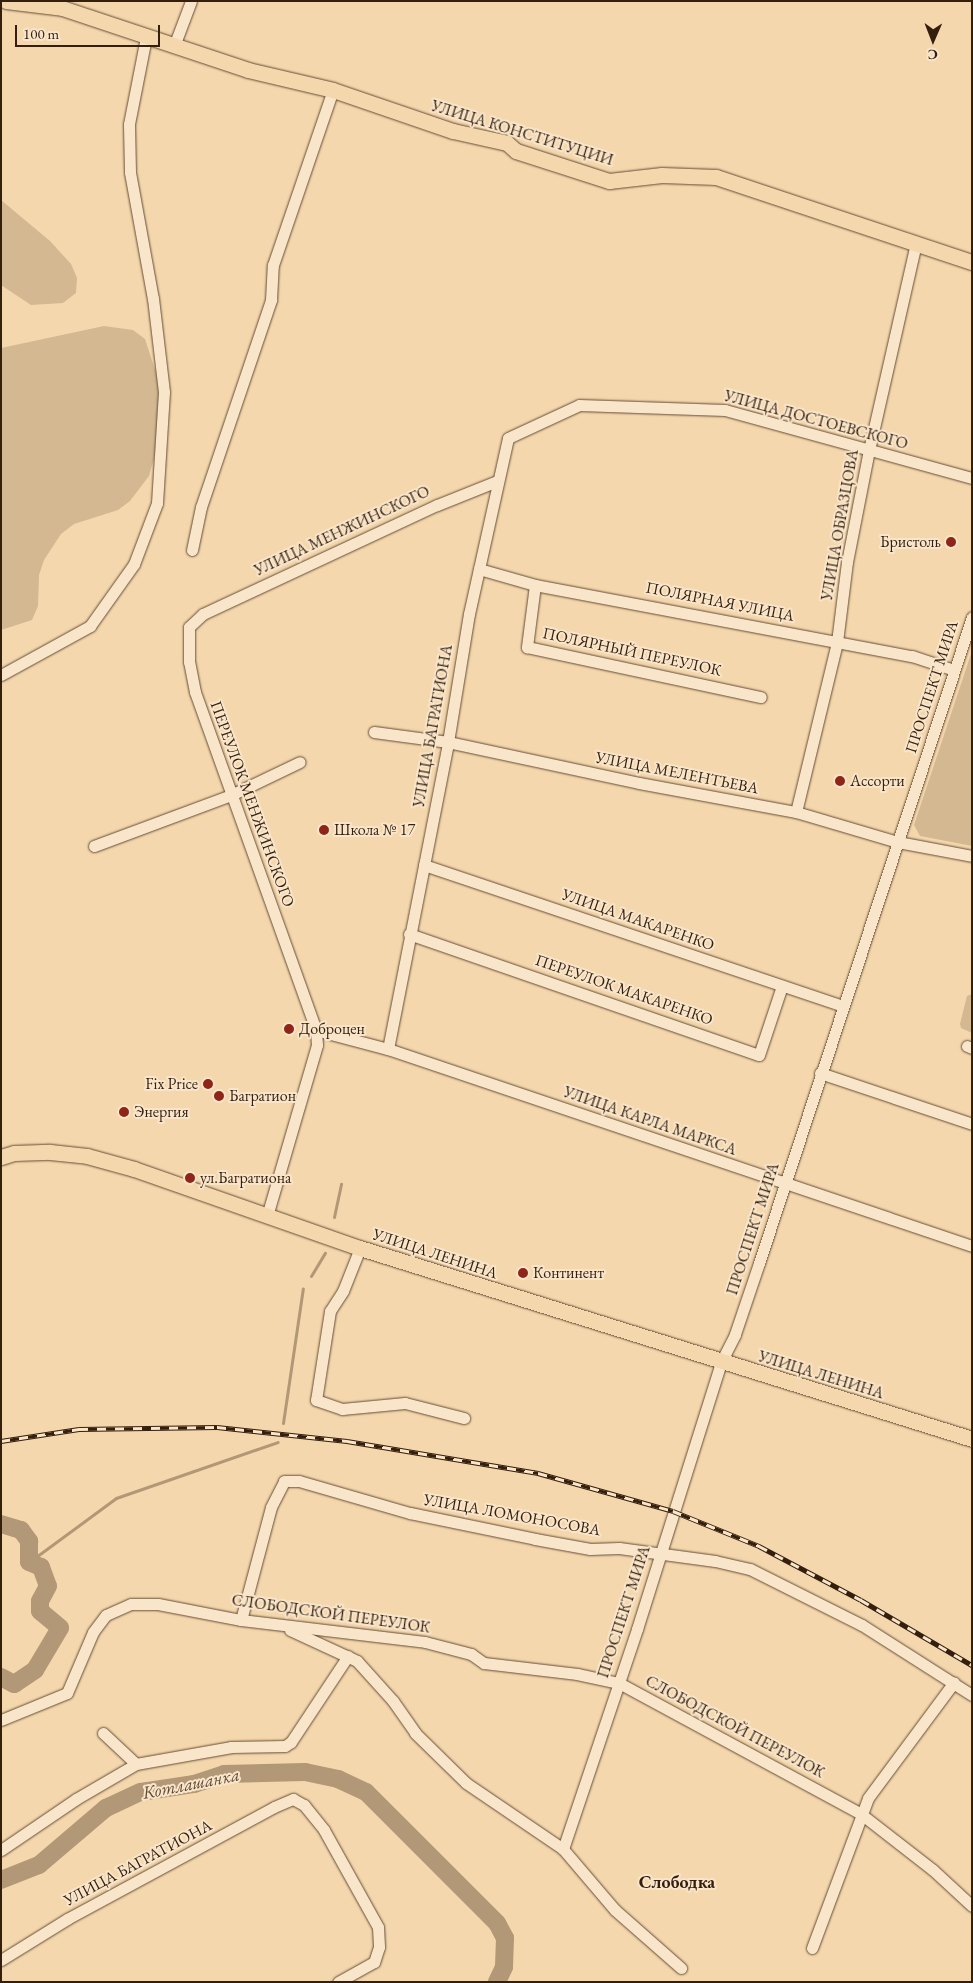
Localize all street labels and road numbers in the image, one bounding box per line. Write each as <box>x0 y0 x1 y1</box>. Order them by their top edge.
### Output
street label: УЛИЦА КОНСТИТУЦИИ <box>429 96 615 170</box>
street label: УЛИЦА ДОСТОЕВСКОГО <box>722 386 910 454</box>
street label: УЛИЦА ОБРАЗЦОВА <box>817 448 863 602</box>
street label: УЛИЦА МЕНЖИНСКОГО <box>251 482 433 580</box>
street label: ПОЛЯРНАЯ УЛИЦА <box>644 578 796 626</box>
street label: ПРОСПЕКТ МИРА <box>902 618 962 756</box>
street label: ПОЛЯРНЫЙ ПЕРЕУЛОК <box>541 624 723 680</box>
street label: УЛИЦА БАГРАТИОНА <box>409 643 457 809</box>
street label: ПЕРЕУЛОК МЕНЖИНСКОГО <box>206 698 298 910</box>
street label: УЛИЦА МЕЛЕНТЬЕВА <box>594 748 760 798</box>
street label: УЛИЦА МАКАРЕНКО <box>559 885 717 955</box>
street label: ПЕРЕУЛОК МАКАРЕНКО <box>533 951 715 1029</box>
street label: УЛИЦА КАРЛА МАРКСА <box>561 1082 739 1160</box>
street label: ПРОСПЕКТ МИРА <box>723 1160 783 1298</box>
street label: УЛИЦА ЛЕНИНА <box>370 1225 500 1283</box>
street label: УЛИЦА ЛЕНИНА <box>756 1347 886 1403</box>
street label: УЛИЦА ЛОМОНОСОВА <box>422 1490 602 1540</box>
street label: ПРОСПЕКТ МИРА <box>594 1543 654 1681</box>
street label: СЛОБОДСКОЙ ПЕРЕУЛОК <box>230 1591 432 1637</box>
street label: СЛОБОДСКОЙ ПЕРЕУЛОК <box>642 1671 828 1783</box>
street label: УЛИЦА БАГРАТИОНА <box>61 1816 215 1910</box>

